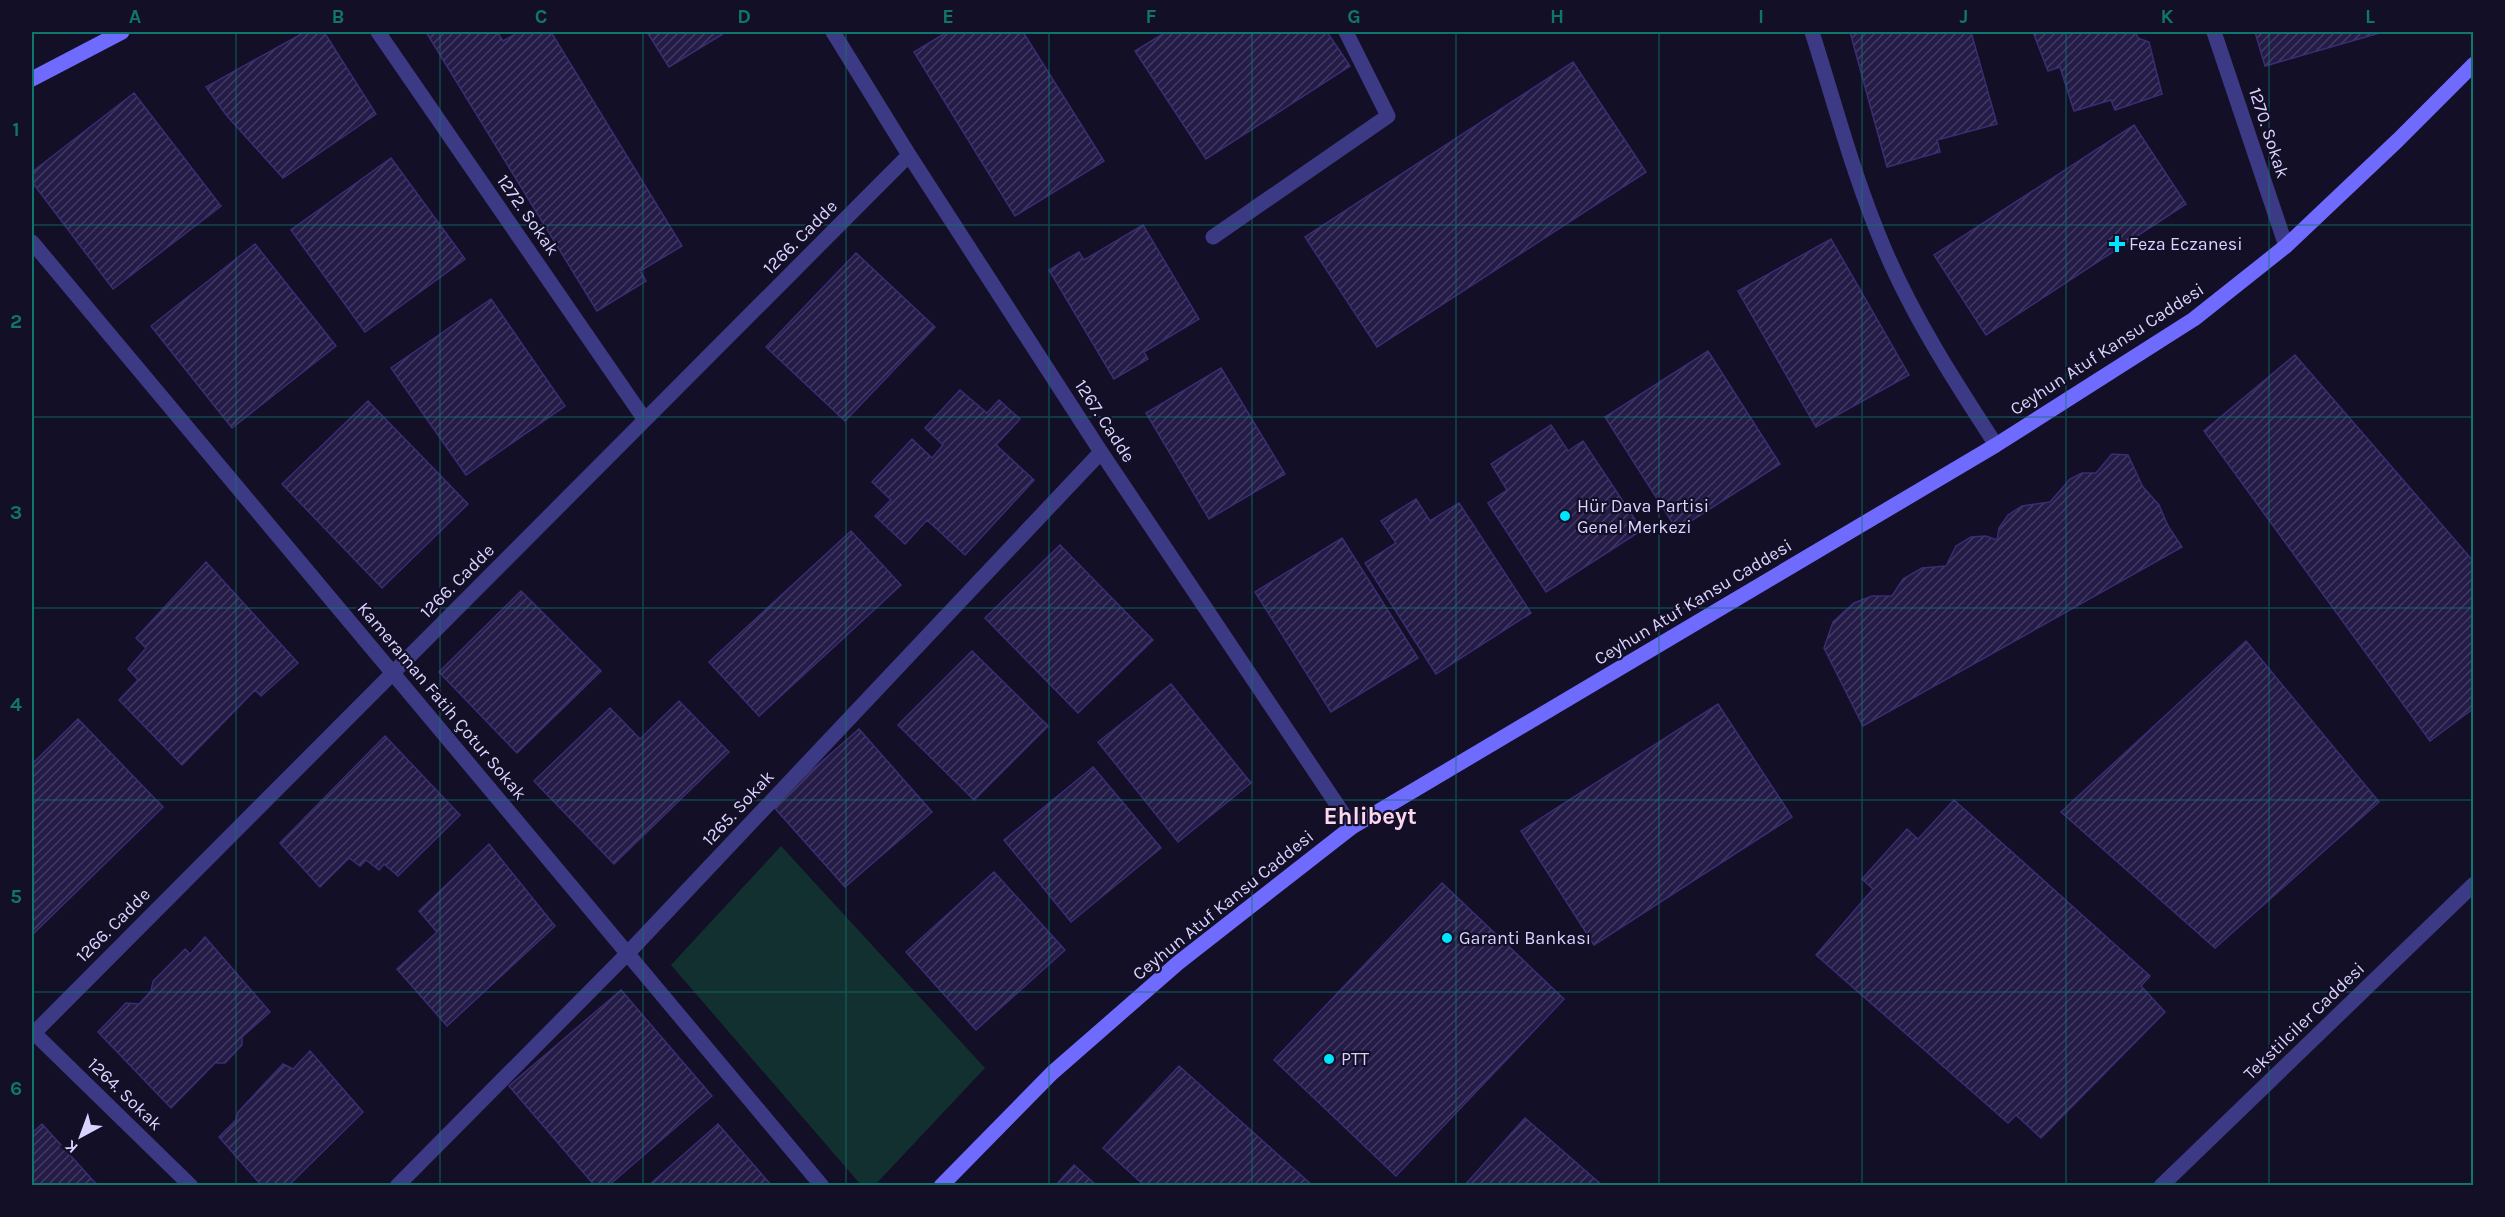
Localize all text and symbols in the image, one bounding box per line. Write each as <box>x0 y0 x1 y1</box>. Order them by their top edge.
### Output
text: A <box>129 5 142 28</box>
text: B <box>332 5 344 28</box>
text: C <box>535 5 547 28</box>
text: D <box>737 5 751 28</box>
text: E <box>942 5 954 28</box>
text: F <box>1146 5 1157 28</box>
text: G <box>1347 5 1361 28</box>
text: H <box>1550 5 1564 28</box>
text: I <box>1758 5 1764 28</box>
text: J <box>1960 5 1968 28</box>
text: K <box>2160 5 2174 28</box>
text: L <box>2365 5 2375 28</box>
street label: 1270. Sokak <box>2244 85 2294 181</box>
text: 1 <box>12 118 20 141</box>
street label: 1272. Sokak <box>492 170 564 260</box>
street label: 1266. Cadde <box>758 195 842 279</box>
place label: Feza Eczanesi <box>2129 233 2243 255</box>
marker: Feza Eczanesi <box>2110 237 2124 251</box>
street label: Ceyhun Atuf Kansu Caddesi <box>2006 278 2208 420</box>
text: 2 <box>10 310 22 333</box>
street label: 1267. Cadde <box>1070 376 1140 466</box>
place label: Hür Dava Partisi Genel Merkezi <box>1577 495 1709 538</box>
text: 3 <box>10 501 22 524</box>
marker: Hür Dava Partisi Genel Merkezi <box>1558 509 1572 523</box>
street label: Ceyhun Atuf Kansu Caddesi <box>1590 534 1796 670</box>
street label: 1266. Cadde <box>415 539 499 623</box>
street label: Kameraman Fatih Çotur Sokak <box>353 598 531 804</box>
text: 4 <box>10 693 22 716</box>
street label: 1265. Sokak <box>697 766 779 850</box>
district label: Ehlibeyt <box>1323 802 1417 830</box>
street label: Ceyhun Atuf Kansu Caddesi <box>1128 825 1318 985</box>
street label: 1266. Cadde <box>71 883 155 967</box>
text: 5 <box>10 885 22 908</box>
place label: Garanti Bankası <box>1459 927 1591 949</box>
marker: Garanti Bankası <box>1440 931 1454 945</box>
street label: Tekstilciler Caddesi <box>2239 958 2369 1084</box>
place label: PTT <box>1341 1048 1369 1070</box>
marker: PTT <box>1322 1052 1336 1066</box>
street label: 1264. Sokak <box>83 1053 167 1135</box>
text: 6 <box>10 1077 22 1100</box>
north arrow <box>51 1106 111 1166</box>
text: K <box>61 1136 82 1158</box>

